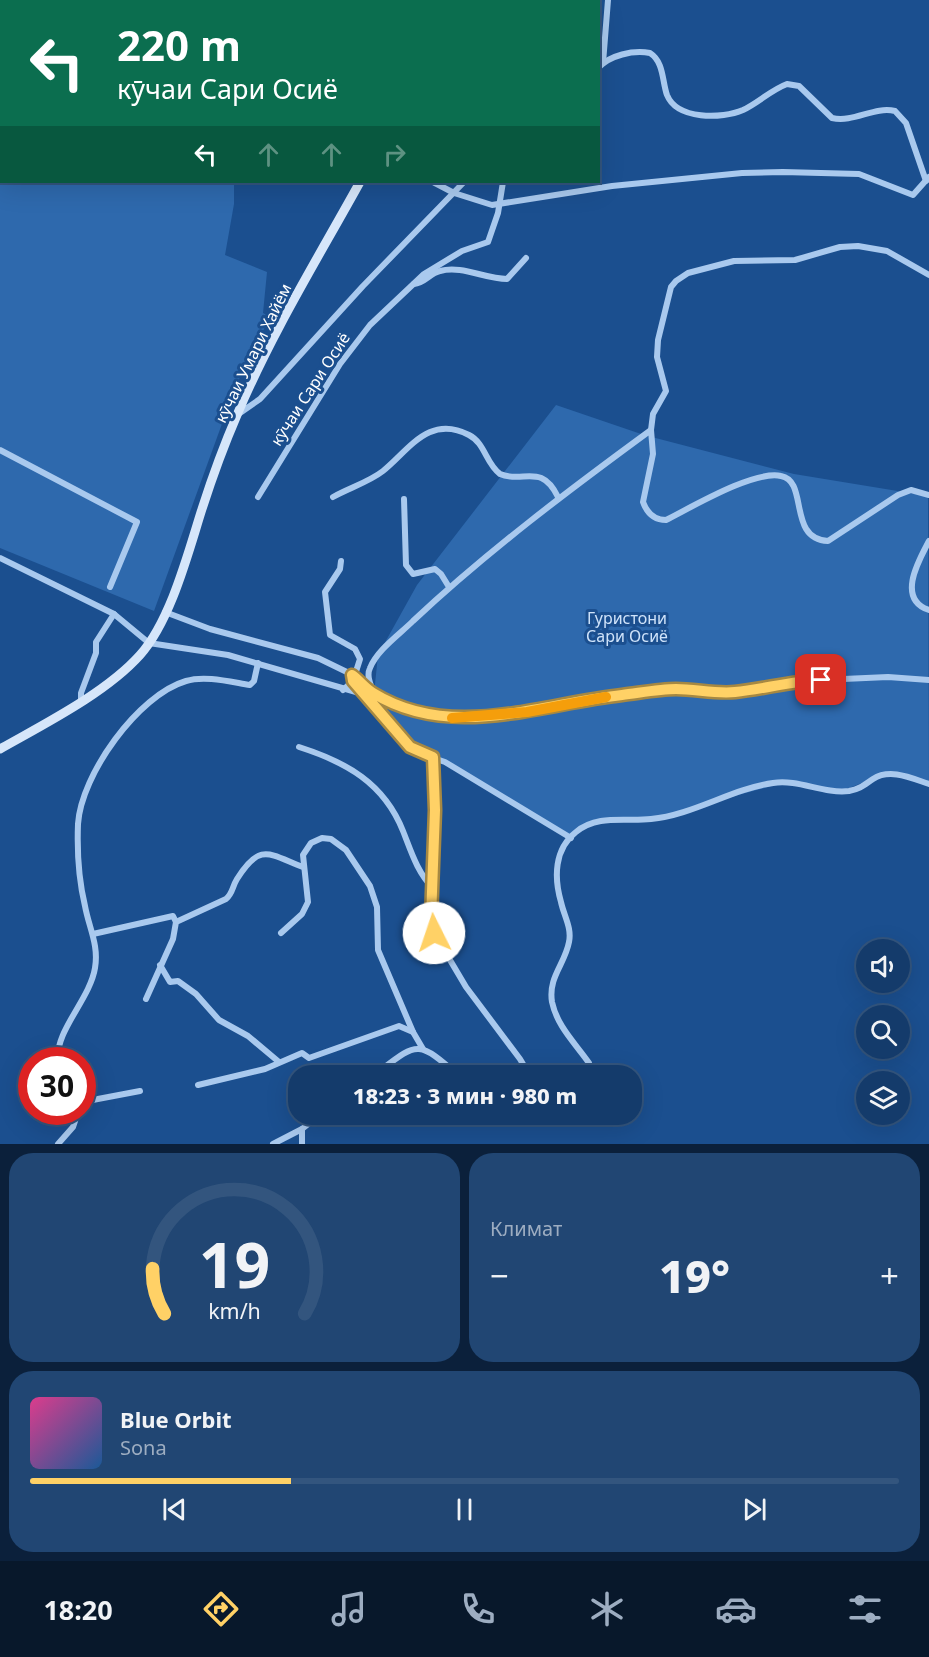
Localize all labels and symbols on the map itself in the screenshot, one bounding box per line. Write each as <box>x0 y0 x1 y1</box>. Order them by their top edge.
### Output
street label: кӯчаи Умари Хайём <box>210 279 296 427</box>
street label: кӯчаи Сари Осиё <box>265 328 355 450</box>
park label: Гуристони Сари Осиё <box>586 607 668 647</box>
pin <box>795 654 846 705</box>
position arrow <box>402 901 466 965</box>
speed limit sign: 30 <box>18 1047 96 1125</box>

